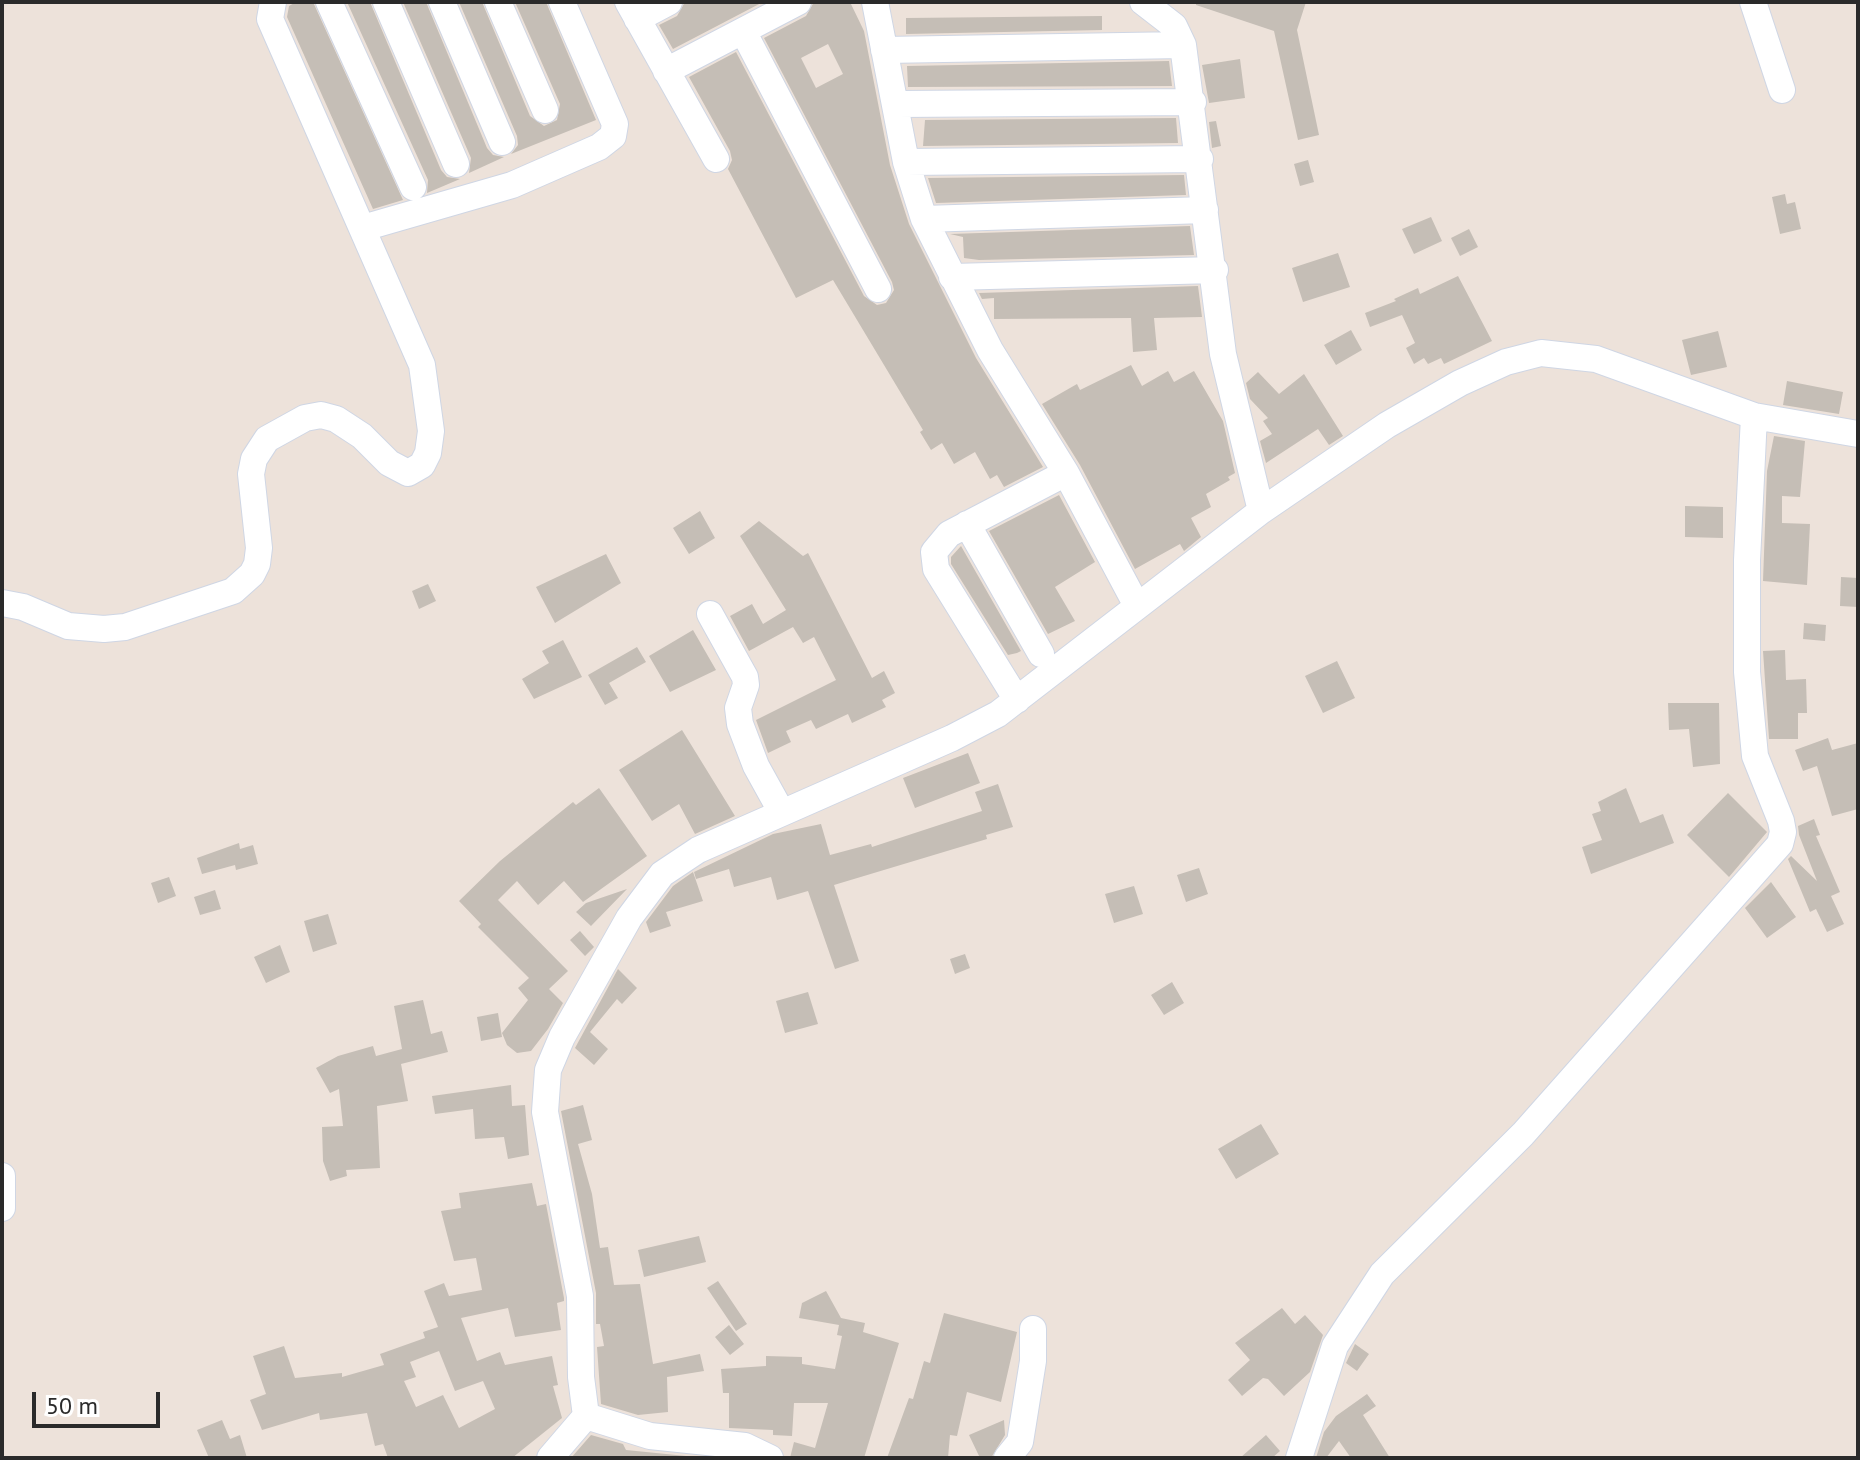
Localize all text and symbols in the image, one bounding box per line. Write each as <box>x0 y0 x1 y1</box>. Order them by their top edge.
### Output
scale bar <box>36 1376 164 1426</box>
text: 50 m <box>46 1390 98 1421</box>

